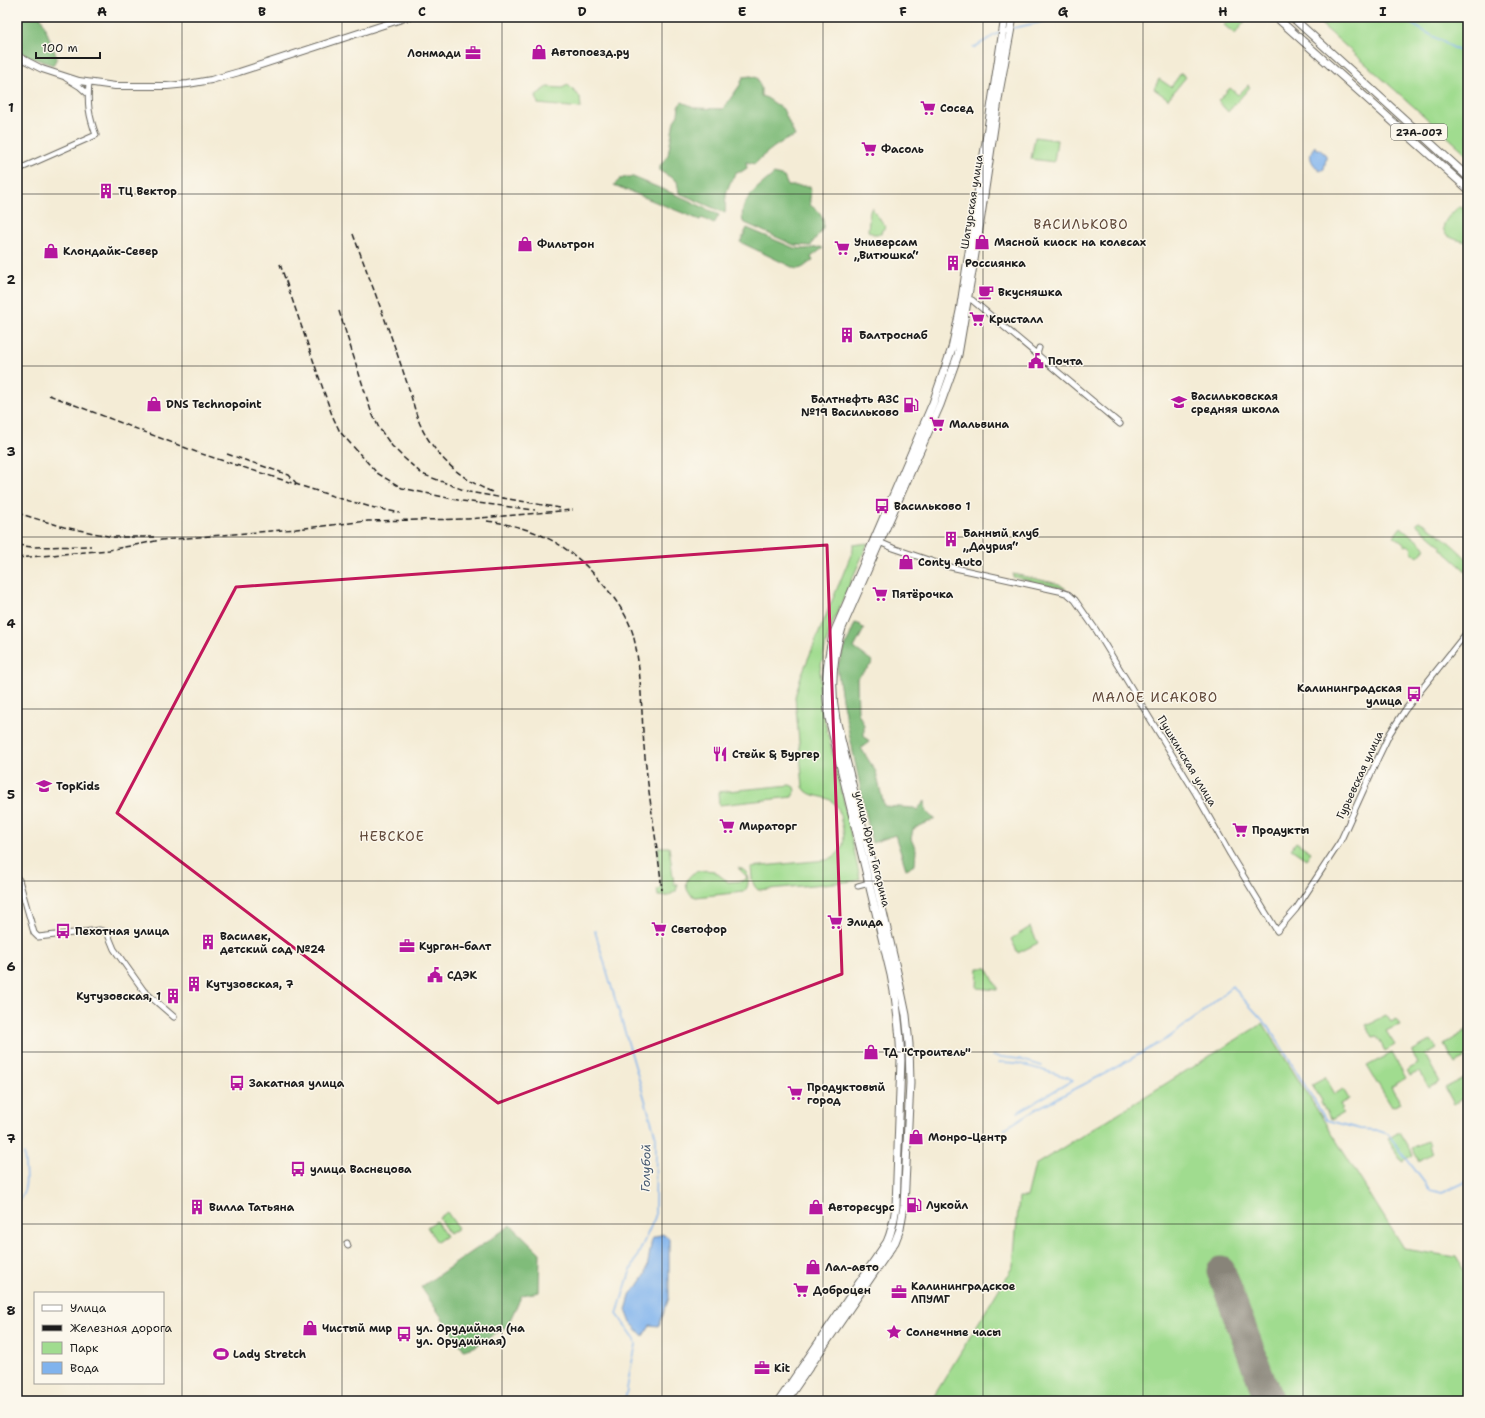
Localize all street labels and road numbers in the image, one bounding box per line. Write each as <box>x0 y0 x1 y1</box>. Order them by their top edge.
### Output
road number: 27А-007 <box>1391 124 1447 140</box>
street label: Шатурская улица <box>957 153 987 250</box>
street label: Пушкинская улица <box>1154 713 1220 809</box>
street label: Гурьевская улица <box>1333 728 1387 821</box>
street label: улица Юрия Гагарина <box>850 789 894 909</box>

